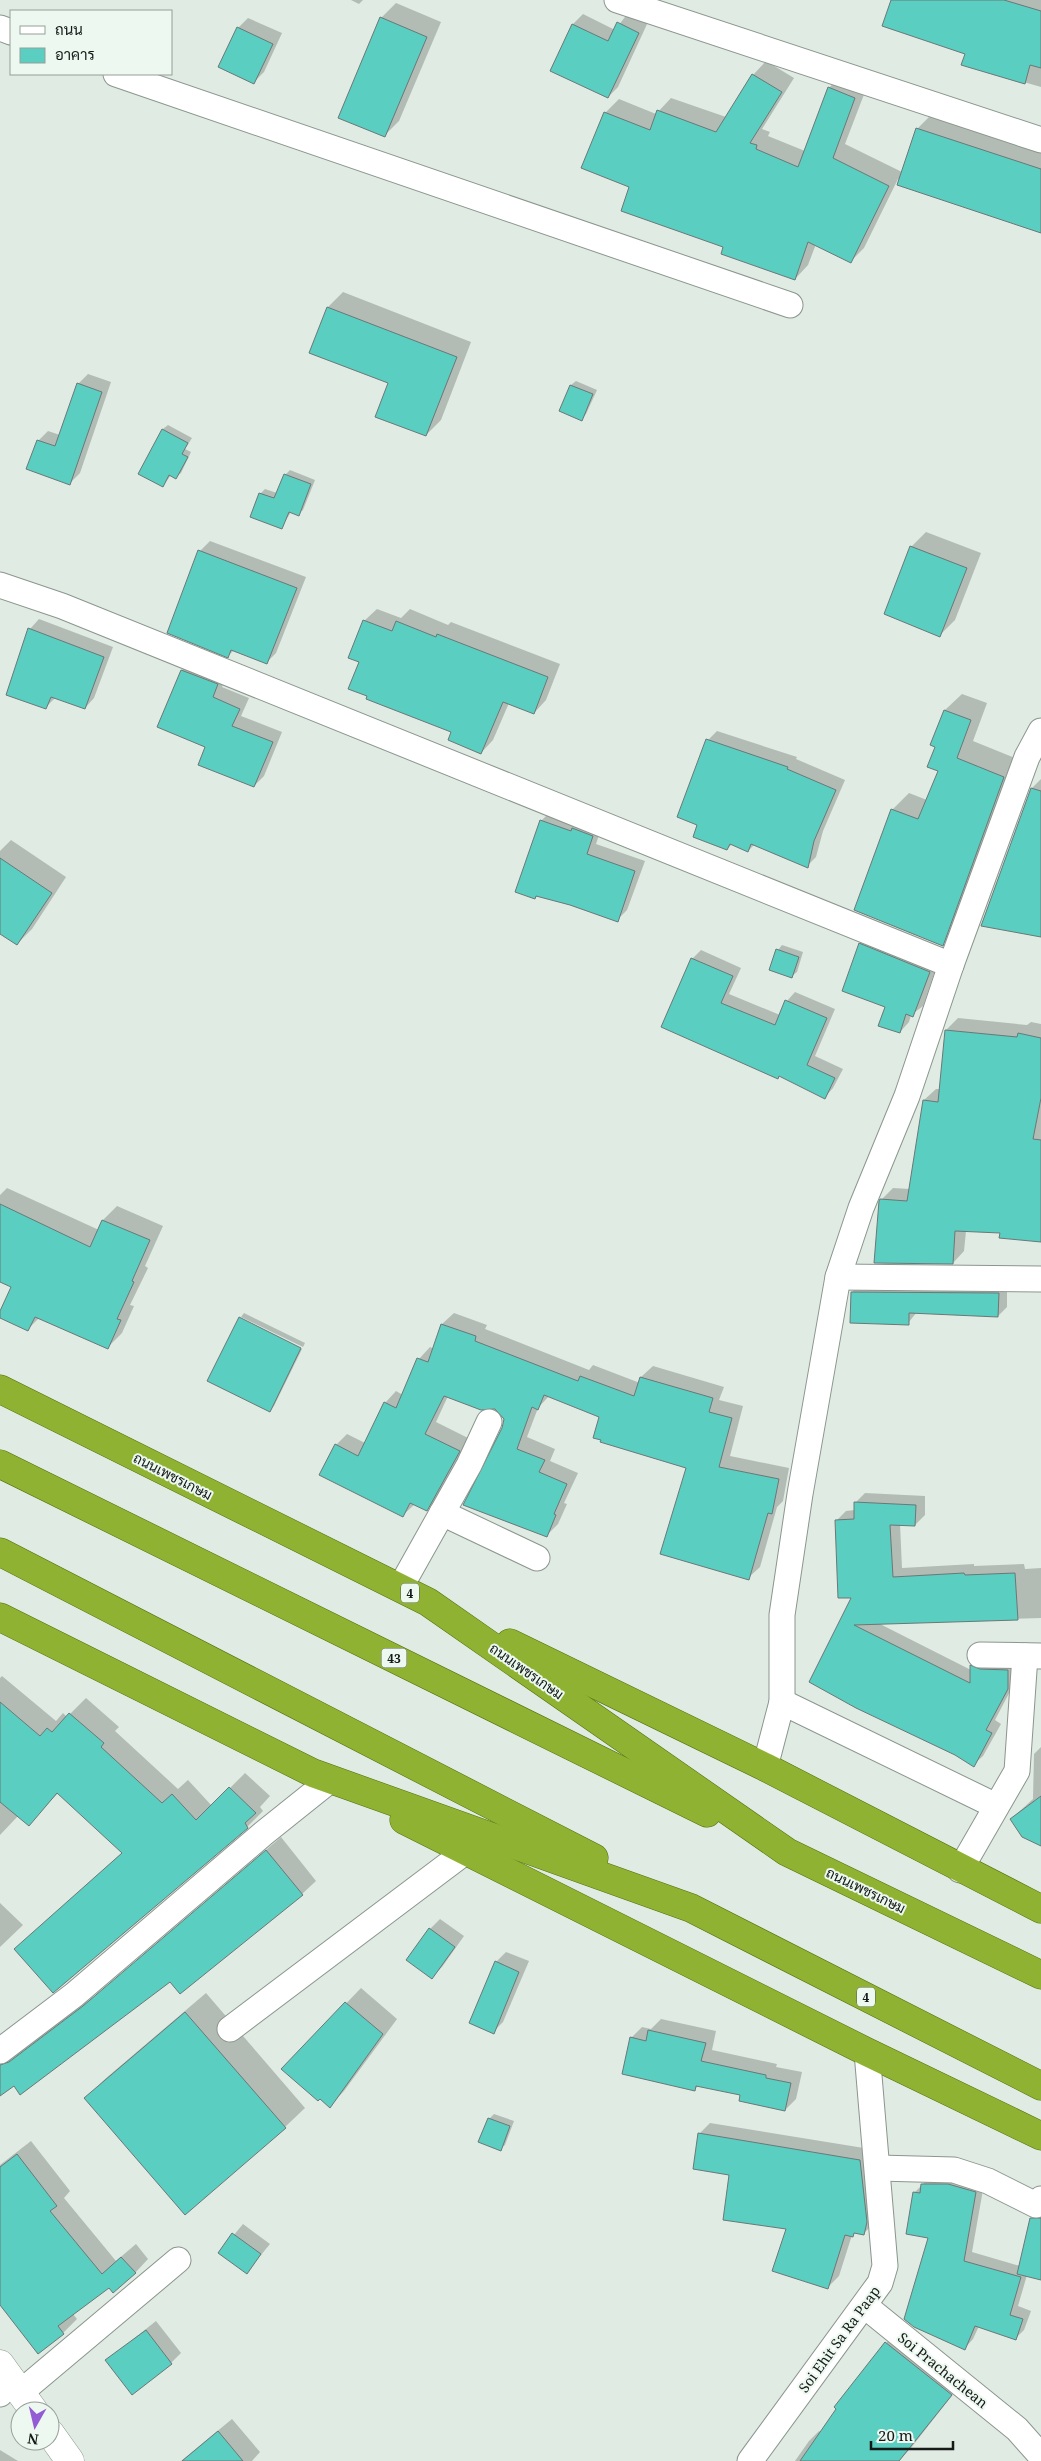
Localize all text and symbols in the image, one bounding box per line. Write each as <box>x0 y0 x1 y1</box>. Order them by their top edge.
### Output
legend <box>10 10 172 75</box>
text: ถนน <box>55 19 83 39</box>
text: อาคาร <box>55 44 95 64</box>
street label: ถนนเพชรเกษม <box>130 1448 216 1504</box>
road number: 4 <box>401 1584 419 1602</box>
street label: ถนนเพชรเกษม <box>486 1639 568 1703</box>
road number: 43 <box>382 1649 406 1668</box>
street label: ถนนเพชรเกษม <box>823 1863 909 1917</box>
road number: 4 <box>857 1988 875 2006</box>
street label: Soi Ehit Sa Ra Paap <box>794 2282 884 2396</box>
street label: Soi Prachachean <box>894 2328 992 2412</box>
north arrow <box>10 2401 60 2451</box>
scale bar <box>871 2418 954 2450</box>
text: 20 m <box>878 2425 913 2445</box>
text: N <box>26 2429 40 2450</box>

